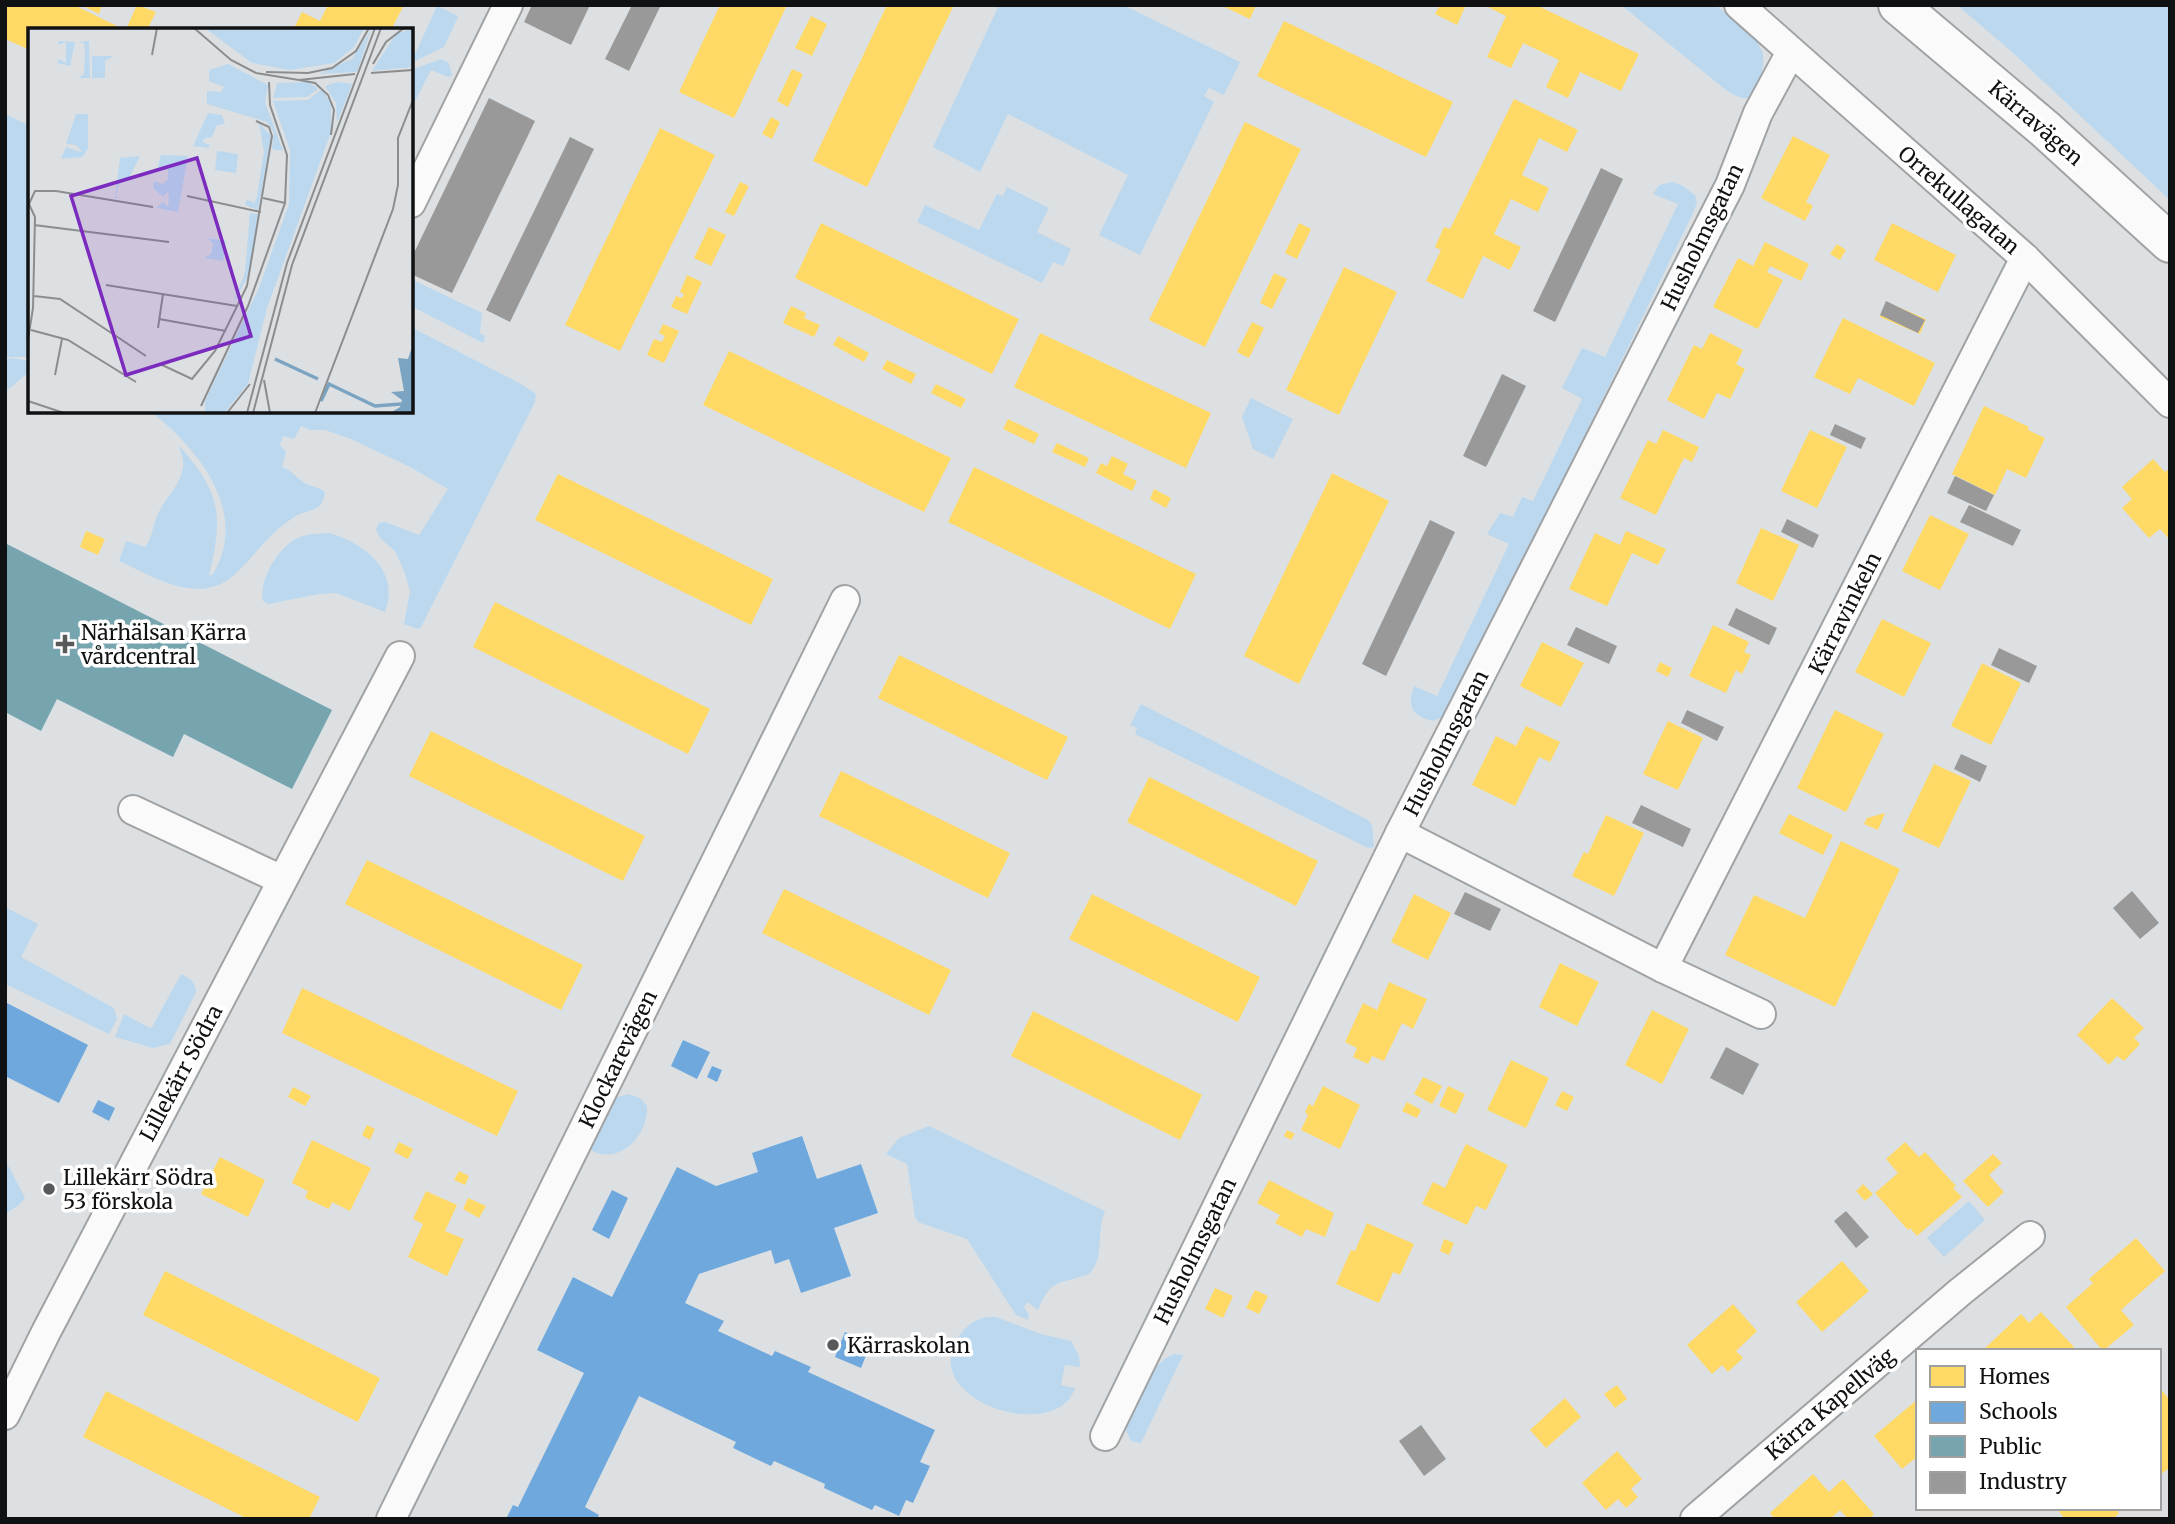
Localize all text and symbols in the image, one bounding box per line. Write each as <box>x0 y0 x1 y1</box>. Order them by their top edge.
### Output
inset map <box>28 28 413 413</box>
street label: Kärravägen <box>1983 75 2089 171</box>
street label: Orrekullagatan <box>1893 140 2025 260</box>
street label: Husholmsgatan <box>1655 159 1749 315</box>
street label: Kärravinkeln <box>1803 548 1887 678</box>
place label: Närhälsan Kärra vårdcentral <box>80 619 246 670</box>
marker: Närhälsan Kärra vårdcentral <box>55 634 75 654</box>
street label: Husholmsgatan <box>1398 665 1494 820</box>
street label: Klockarevägen <box>573 986 663 1132</box>
street label: Lillekärr Södra <box>134 1000 228 1146</box>
place label: Lillekärr Södra 53 förskola <box>63 1164 214 1215</box>
street label: Husholmsgatan <box>1148 1173 1242 1329</box>
marker: Lillekärr Södra 53 förskola <box>41 1181 57 1197</box>
place label: Kärraskolan <box>847 1332 970 1359</box>
marker: Kärraskolan <box>825 1337 841 1353</box>
street label: Kärra Kapellväg <box>1760 1342 1900 1466</box>
legend <box>1916 1349 2161 1510</box>
text: Homes <box>1979 1363 2050 1390</box>
text: Schools <box>1979 1398 2058 1425</box>
text: Public <box>1979 1433 2042 1460</box>
text: Industry <box>1979 1468 2068 1495</box>

